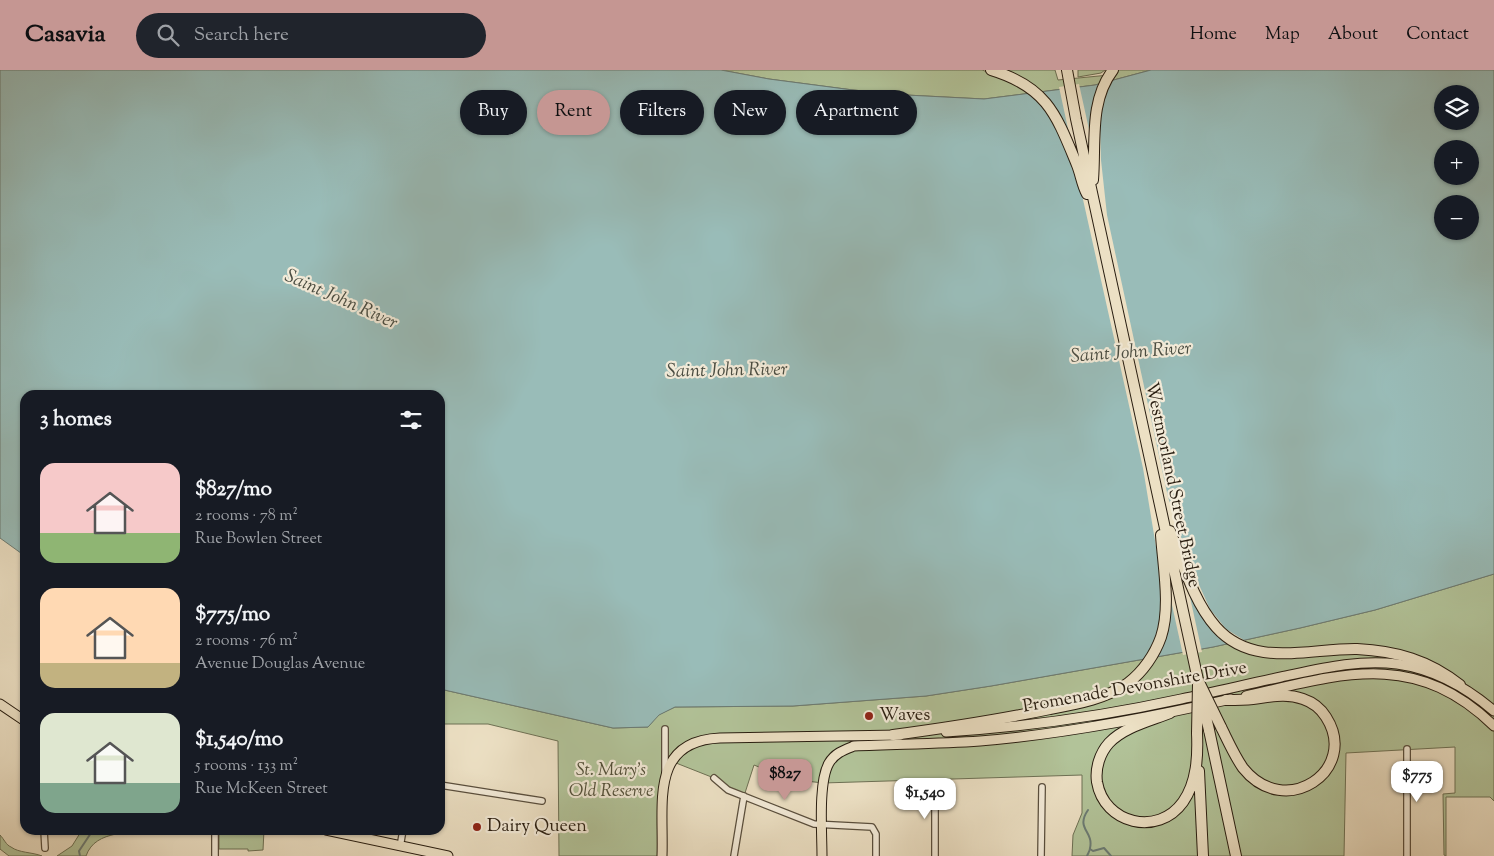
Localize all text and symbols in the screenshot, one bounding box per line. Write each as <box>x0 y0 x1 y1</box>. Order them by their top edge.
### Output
search box <box>136 13 486 58</box>
text: Casavia <box>25 18 106 52</box>
icon: search <box>154 21 182 49</box>
text: Search here <box>194 22 289 49</box>
text: Home <box>1190 22 1237 48</box>
text: Map <box>1265 22 1300 48</box>
text: About <box>1328 22 1378 48</box>
text: Contact <box>1406 22 1469 48</box>
map controls <box>1434 85 1479 240</box>
button: layers <box>1434 85 1479 130</box>
chip: Buy <box>460 90 527 135</box>
chip: Rent <box>537 90 610 135</box>
chip: Filters <box>620 90 704 135</box>
chip: New <box>714 90 786 135</box>
chip: Apartment <box>796 90 917 135</box>
button: + <box>1434 140 1479 185</box>
button: − <box>1434 195 1479 240</box>
water label: Saint John River <box>280 263 402 337</box>
water label: Saint John River <box>1070 335 1193 371</box>
water label: Saint John River <box>666 356 788 386</box>
street label: Westmorland Street Bridge <box>1138 380 1206 590</box>
text: 3 homes <box>40 405 112 435</box>
icon: filters <box>397 406 425 434</box>
text: $827/mo <box>195 475 272 505</box>
icon: home <box>80 483 140 543</box>
text: 2 rooms · 78 m² <box>195 505 298 528</box>
text: Rue Bowlen Street <box>195 528 322 551</box>
text: $775/mo <box>195 600 270 630</box>
icon: home <box>80 608 140 668</box>
text: 2 rooms · 76 m² <box>195 630 298 653</box>
text: Avenue Douglas Avenue <box>195 653 365 676</box>
street label: Promenade Devonshire Drive <box>1021 655 1249 721</box>
place label: Waves <box>879 703 930 729</box>
marker: Waves <box>863 710 875 722</box>
text: $1,540/mo <box>195 725 283 755</box>
icon: home <box>80 733 140 793</box>
text: 5 rooms · 133 m² <box>195 755 298 778</box>
park label: St. Mary's Old Reserve <box>569 758 653 805</box>
pin: $827 <box>755 758 815 801</box>
pin: $775 <box>1387 760 1447 803</box>
text: $827 <box>769 763 801 786</box>
text: $775 <box>1402 765 1432 788</box>
text: Rue McKeen Street <box>195 778 328 801</box>
pin: $1,540 <box>884 778 966 820</box>
text: $1,540 <box>905 782 945 805</box>
place label: Dairy Queen <box>487 814 587 840</box>
marker: Dairy Queen <box>471 821 483 833</box>

